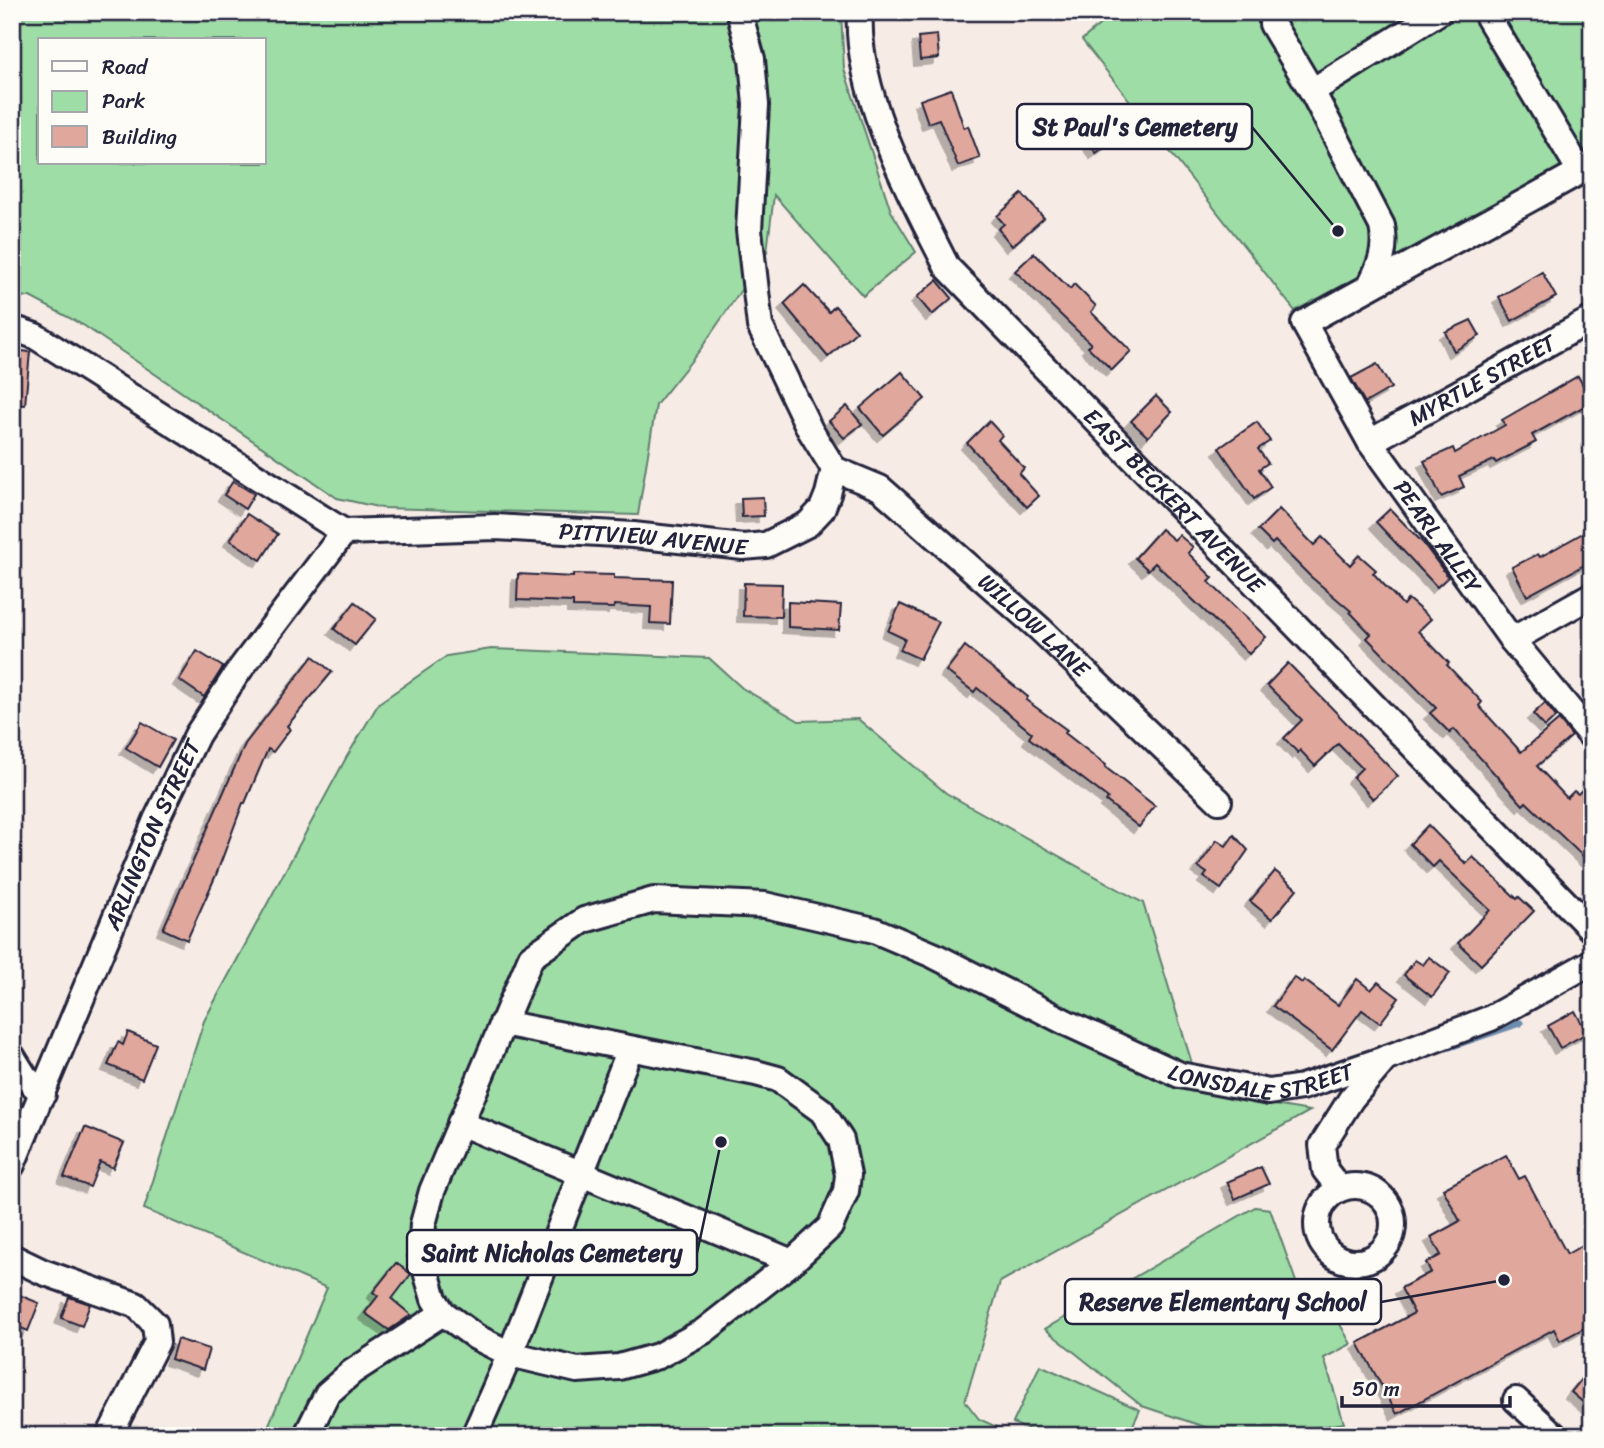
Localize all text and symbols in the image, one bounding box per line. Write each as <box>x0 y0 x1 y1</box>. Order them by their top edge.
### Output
legend <box>38 38 266 164</box>
text: Road <box>102 48 149 86</box>
text: Park <box>102 82 145 120</box>
callout: St Paul's Cemetery <box>1017 104 1252 149</box>
text: St Paul's Cemetery <box>1031 106 1238 148</box>
text: Building <box>102 118 178 156</box>
street label: MYRTLE STREET <box>1401 322 1565 438</box>
street label: EAST BECKERT AVENUE <box>1073 398 1275 604</box>
street label: PEARL ALLEY <box>1382 471 1493 603</box>
street label: PITTVIEW AVENUE <box>558 511 751 568</box>
street label: WILLOW LANE <box>968 563 1101 689</box>
street label: ARLINGTON STREET <box>92 731 214 937</box>
text: LONSDALE STREET <box>1161 1050 1360 1114</box>
street label: LONSDALE STREET <box>1166 1051 1356 1079</box>
callout: Saint Nicholas Cemetery <box>407 1230 697 1275</box>
text: Saint Nicholas Cemetery <box>420 1232 683 1274</box>
callout: Reserve Elementary School <box>1065 1279 1381 1324</box>
text: Reserve Elementary School <box>1078 1281 1368 1323</box>
scale bar <box>1342 1364 1510 1408</box>
text: 50 m <box>1352 1370 1400 1408</box>

